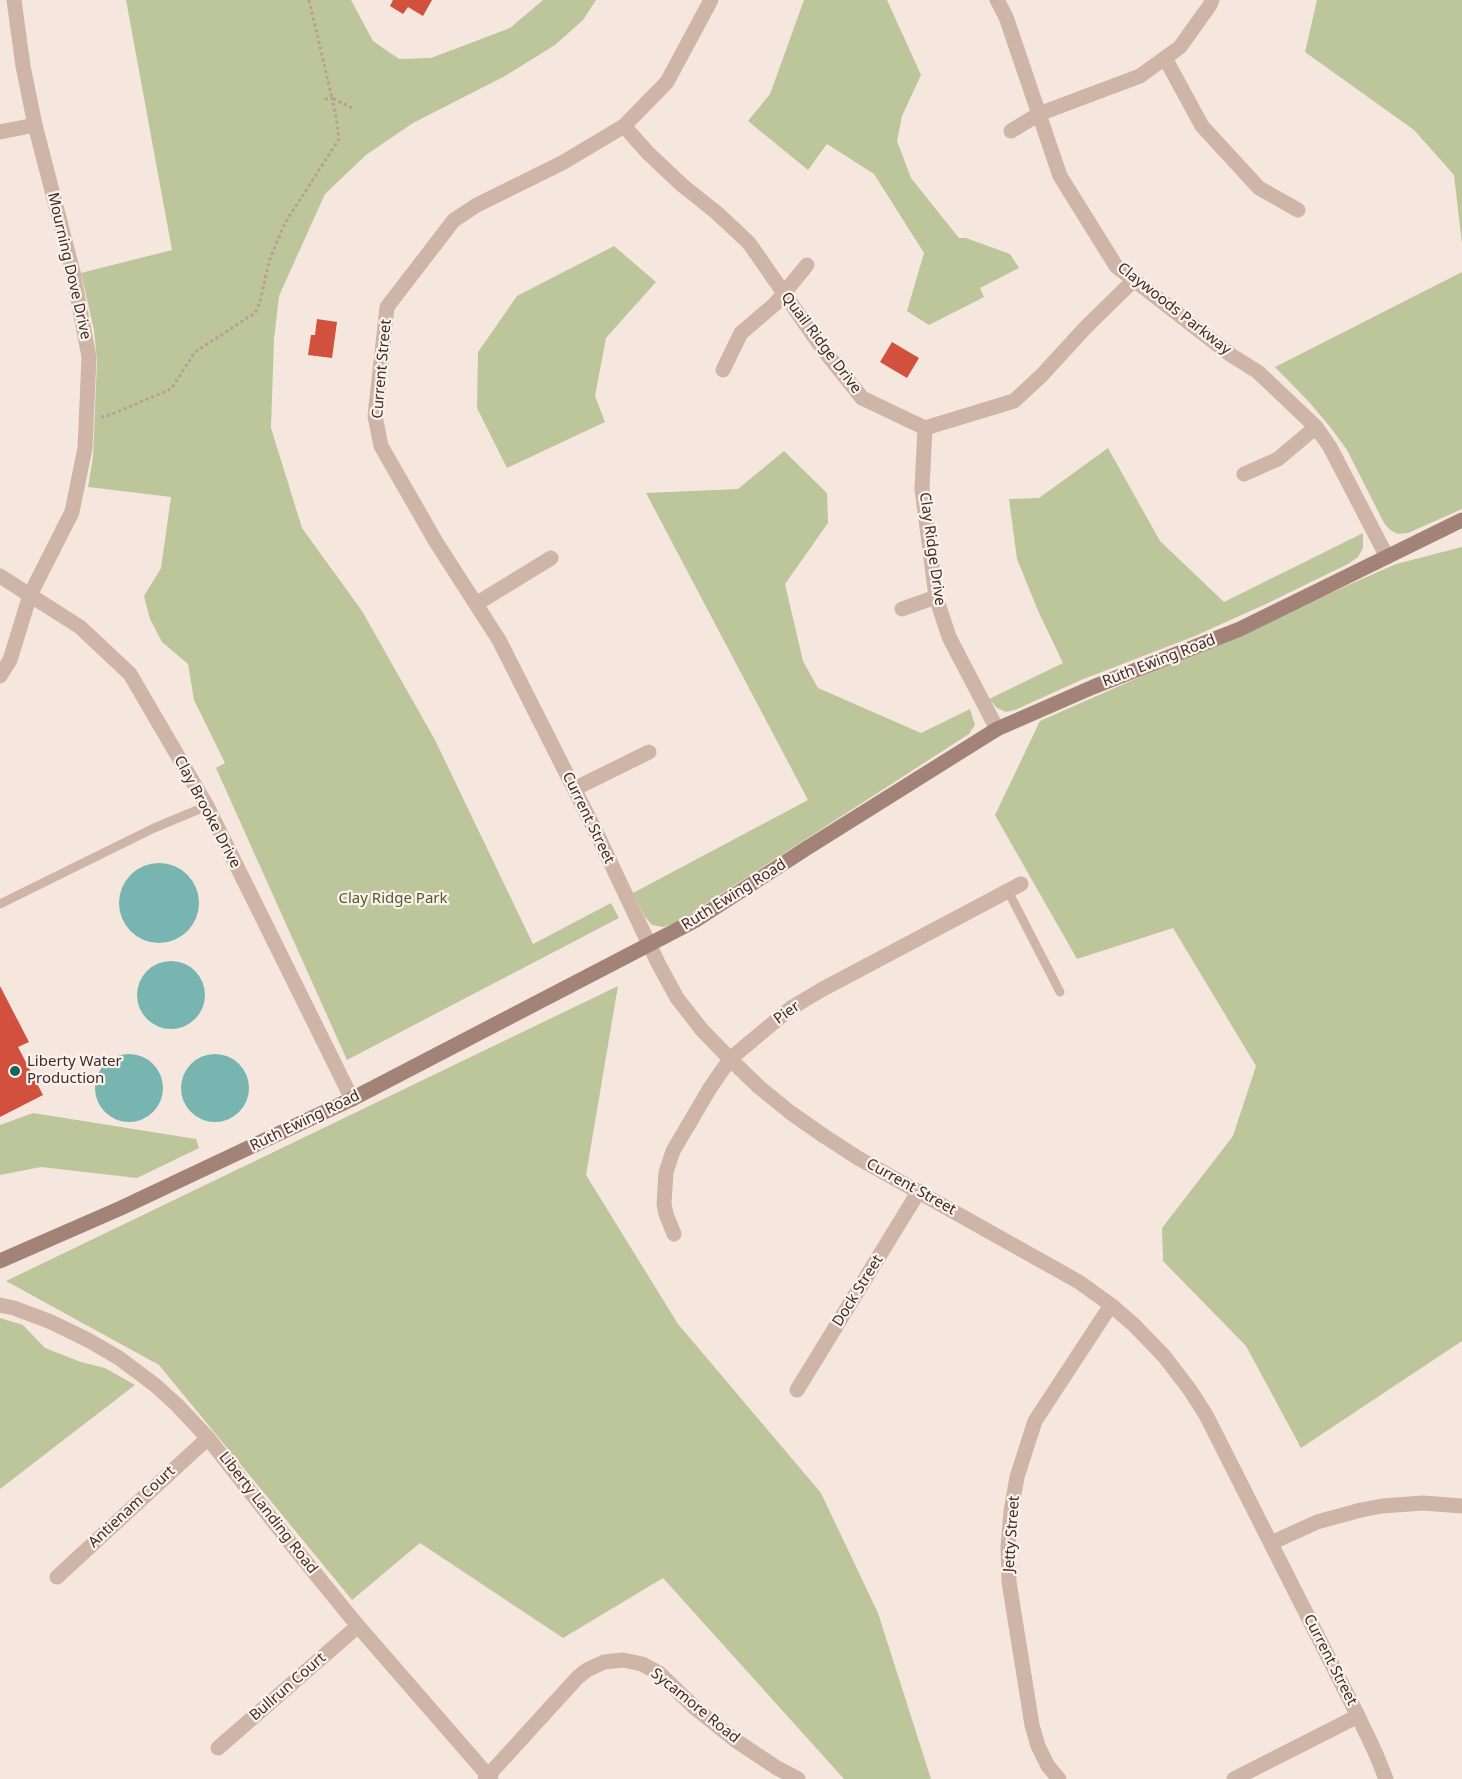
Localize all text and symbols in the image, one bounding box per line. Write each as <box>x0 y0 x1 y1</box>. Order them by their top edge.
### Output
street label: Mourning Dove Drive <box>43 191 95 341</box>
street label: Claywoods Parkway <box>1114 259 1234 359</box>
street label: Quail Ridge Drive <box>777 289 865 397</box>
street label: Current Street <box>369 319 395 419</box>
street label: Clay Ridge Drive <box>915 491 949 607</box>
street label: Ruth Ewing Road <box>1100 631 1218 691</box>
street label: Clay Brooke Drive <box>170 753 244 871</box>
street label: Current Street <box>558 769 618 867</box>
street label: Ruth Ewing Road <box>679 856 789 934</box>
park label: Clay Ridge Park <box>338 890 448 908</box>
street label: Pier <box>771 998 803 1028</box>
place label: Liberty Water Production <box>27 1053 122 1088</box>
marker: Liberty Water Production <box>8 1064 22 1078</box>
street label: Ruth Ewing Road <box>247 1087 363 1155</box>
street label: Current Street <box>863 1155 959 1219</box>
street label: Dock Street <box>829 1252 887 1330</box>
street label: Liberty Landing Road <box>215 1448 321 1578</box>
street label: Antienam Court <box>85 1462 179 1552</box>
street label: Jetty Street <box>1000 1495 1024 1573</box>
street label: Current Street <box>1299 1611 1361 1709</box>
street label: Bullrun Court <box>246 1649 330 1725</box>
street label: Sycamore Road <box>647 1665 743 1747</box>

